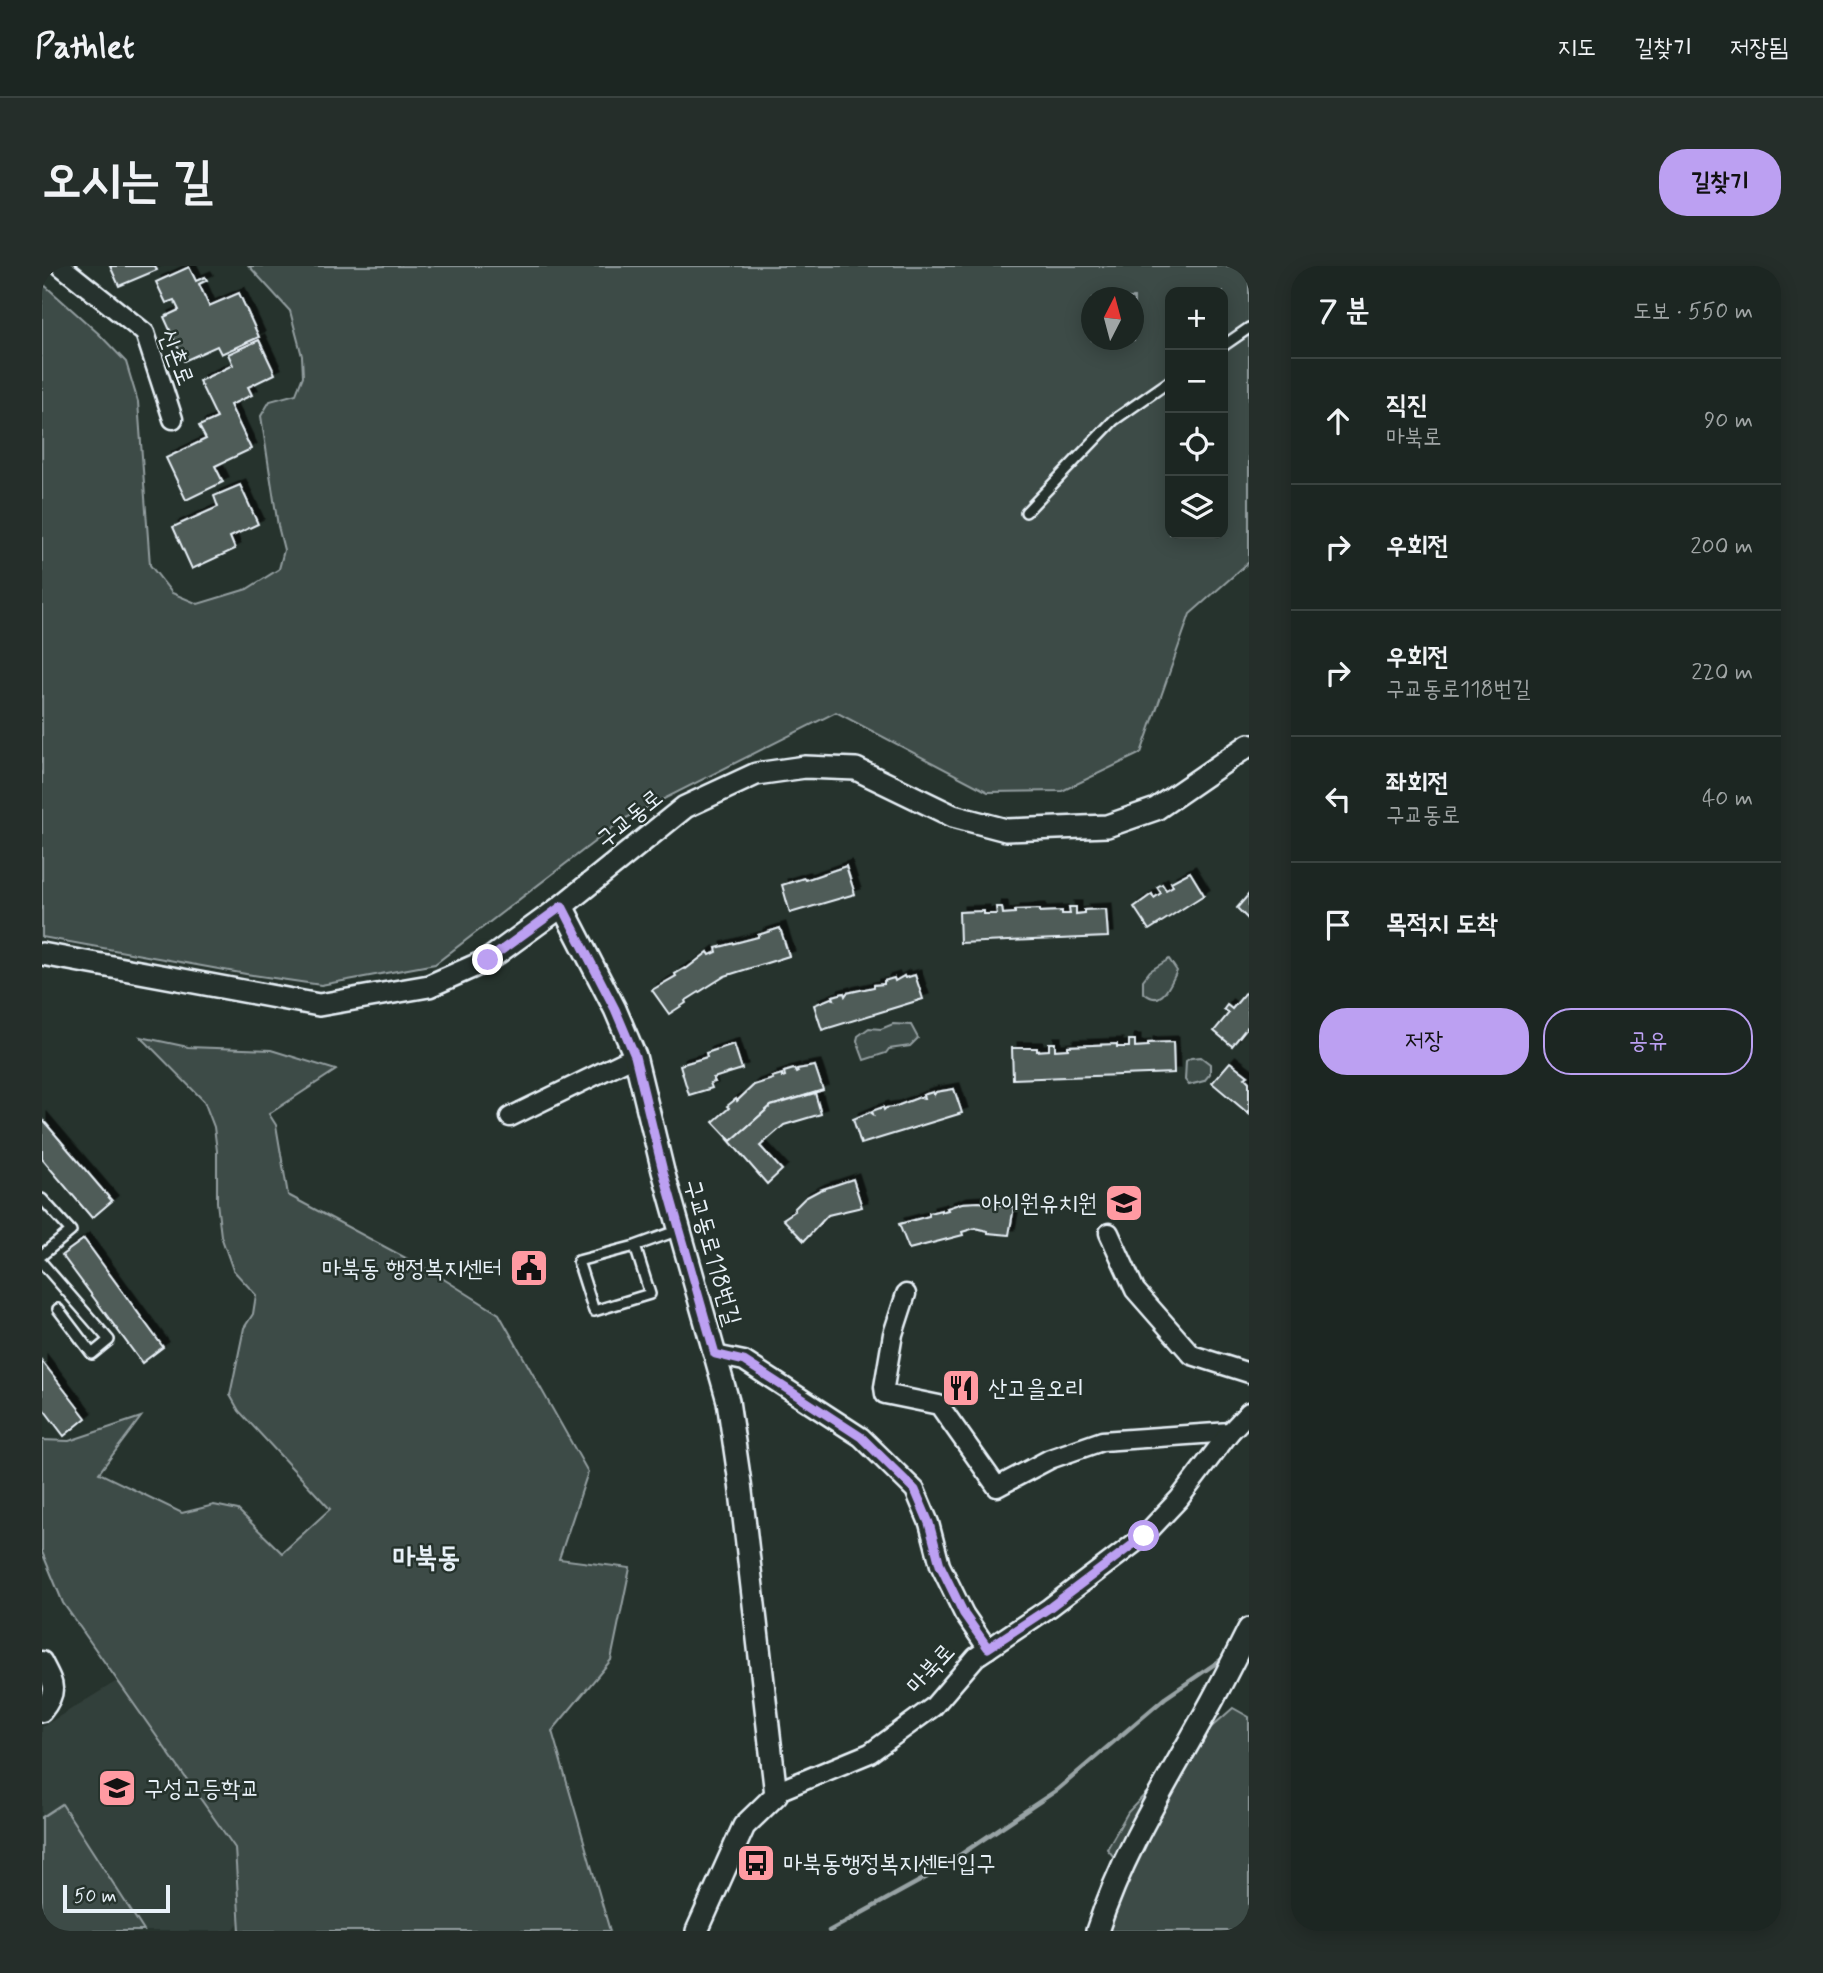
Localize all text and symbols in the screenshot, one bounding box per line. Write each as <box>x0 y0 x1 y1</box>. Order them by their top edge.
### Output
text: Pathlet <box>35 26 135 70</box>
text: 지도 <box>1558 33 1596 64</box>
text: 길찾기 <box>1634 33 1692 64</box>
text: 저장됨 <box>1730 33 1788 64</box>
button: 길찾기 <box>1659 149 1781 216</box>
text: 오시는 길 <box>42 150 213 215</box>
north arrow <box>1081 287 1144 350</box>
map controls <box>1165 287 1228 539</box>
button: + <box>1165 287 1228 350</box>
text: 7 분 <box>1319 292 1369 331</box>
text: 도보 · 550 m <box>1633 297 1753 327</box>
street label: 신촌로 <box>151 325 200 390</box>
button: − <box>1165 350 1228 413</box>
text: 직진 <box>1386 389 1428 423</box>
icon: ahead <box>1319 402 1357 440</box>
text: 90 m <box>1704 406 1753 436</box>
button: locate <box>1165 413 1228 476</box>
text: 마북로 <box>1386 423 1442 453</box>
button: layers <box>1165 476 1228 539</box>
icon: right <box>1319 528 1357 566</box>
text: 우회전 <box>1386 530 1449 564</box>
text: 200 m <box>1690 532 1753 562</box>
text: 우회전 <box>1386 641 1449 675</box>
icon: right <box>1319 654 1357 692</box>
text: 220 m <box>1691 658 1753 688</box>
text: 구교동로118번길 <box>1386 675 1531 705</box>
text: 좌회전 <box>1386 767 1449 801</box>
icon: left <box>1319 780 1357 818</box>
street label: 구교동로 <box>590 783 670 856</box>
text: 40 m <box>1702 784 1753 814</box>
text: 구교동로 <box>1386 801 1460 831</box>
icon: arrive <box>1319 906 1357 944</box>
text: 목적지 도착 <box>1386 908 1498 942</box>
route end <box>472 944 503 975</box>
button: 저장 <box>1319 1008 1529 1075</box>
button: 공유 <box>1543 1008 1753 1075</box>
street label: 구교동로118번길 <box>676 1176 747 1329</box>
school or university icon: 아이원유치원 <box>1103 1182 1145 1224</box>
place label: 아이원유치원 <box>981 1189 1097 1220</box>
public building icon: 마북동 행정복지센터 <box>508 1247 550 1289</box>
place label: 마북동 행정복지센터 <box>322 1254 502 1285</box>
restaurant icon: 산고을오리 <box>940 1367 982 1409</box>
place label: 산고을오리 <box>988 1374 1085 1405</box>
route start <box>1128 1520 1159 1551</box>
district label: 마북동 <box>392 1540 460 1577</box>
street label: 마북로 <box>900 1637 962 1701</box>
school or university icon: 구성고등학교 <box>96 1767 138 1809</box>
place label: 구성고등학교 <box>144 1774 260 1805</box>
bus stop icon: 마북동행정복지센터입구 <box>735 1842 777 1884</box>
place label: 마북동행정복지센터입구 <box>783 1849 995 1880</box>
scale bar <box>63 1882 170 1914</box>
text: 50 m <box>74 1884 117 1909</box>

